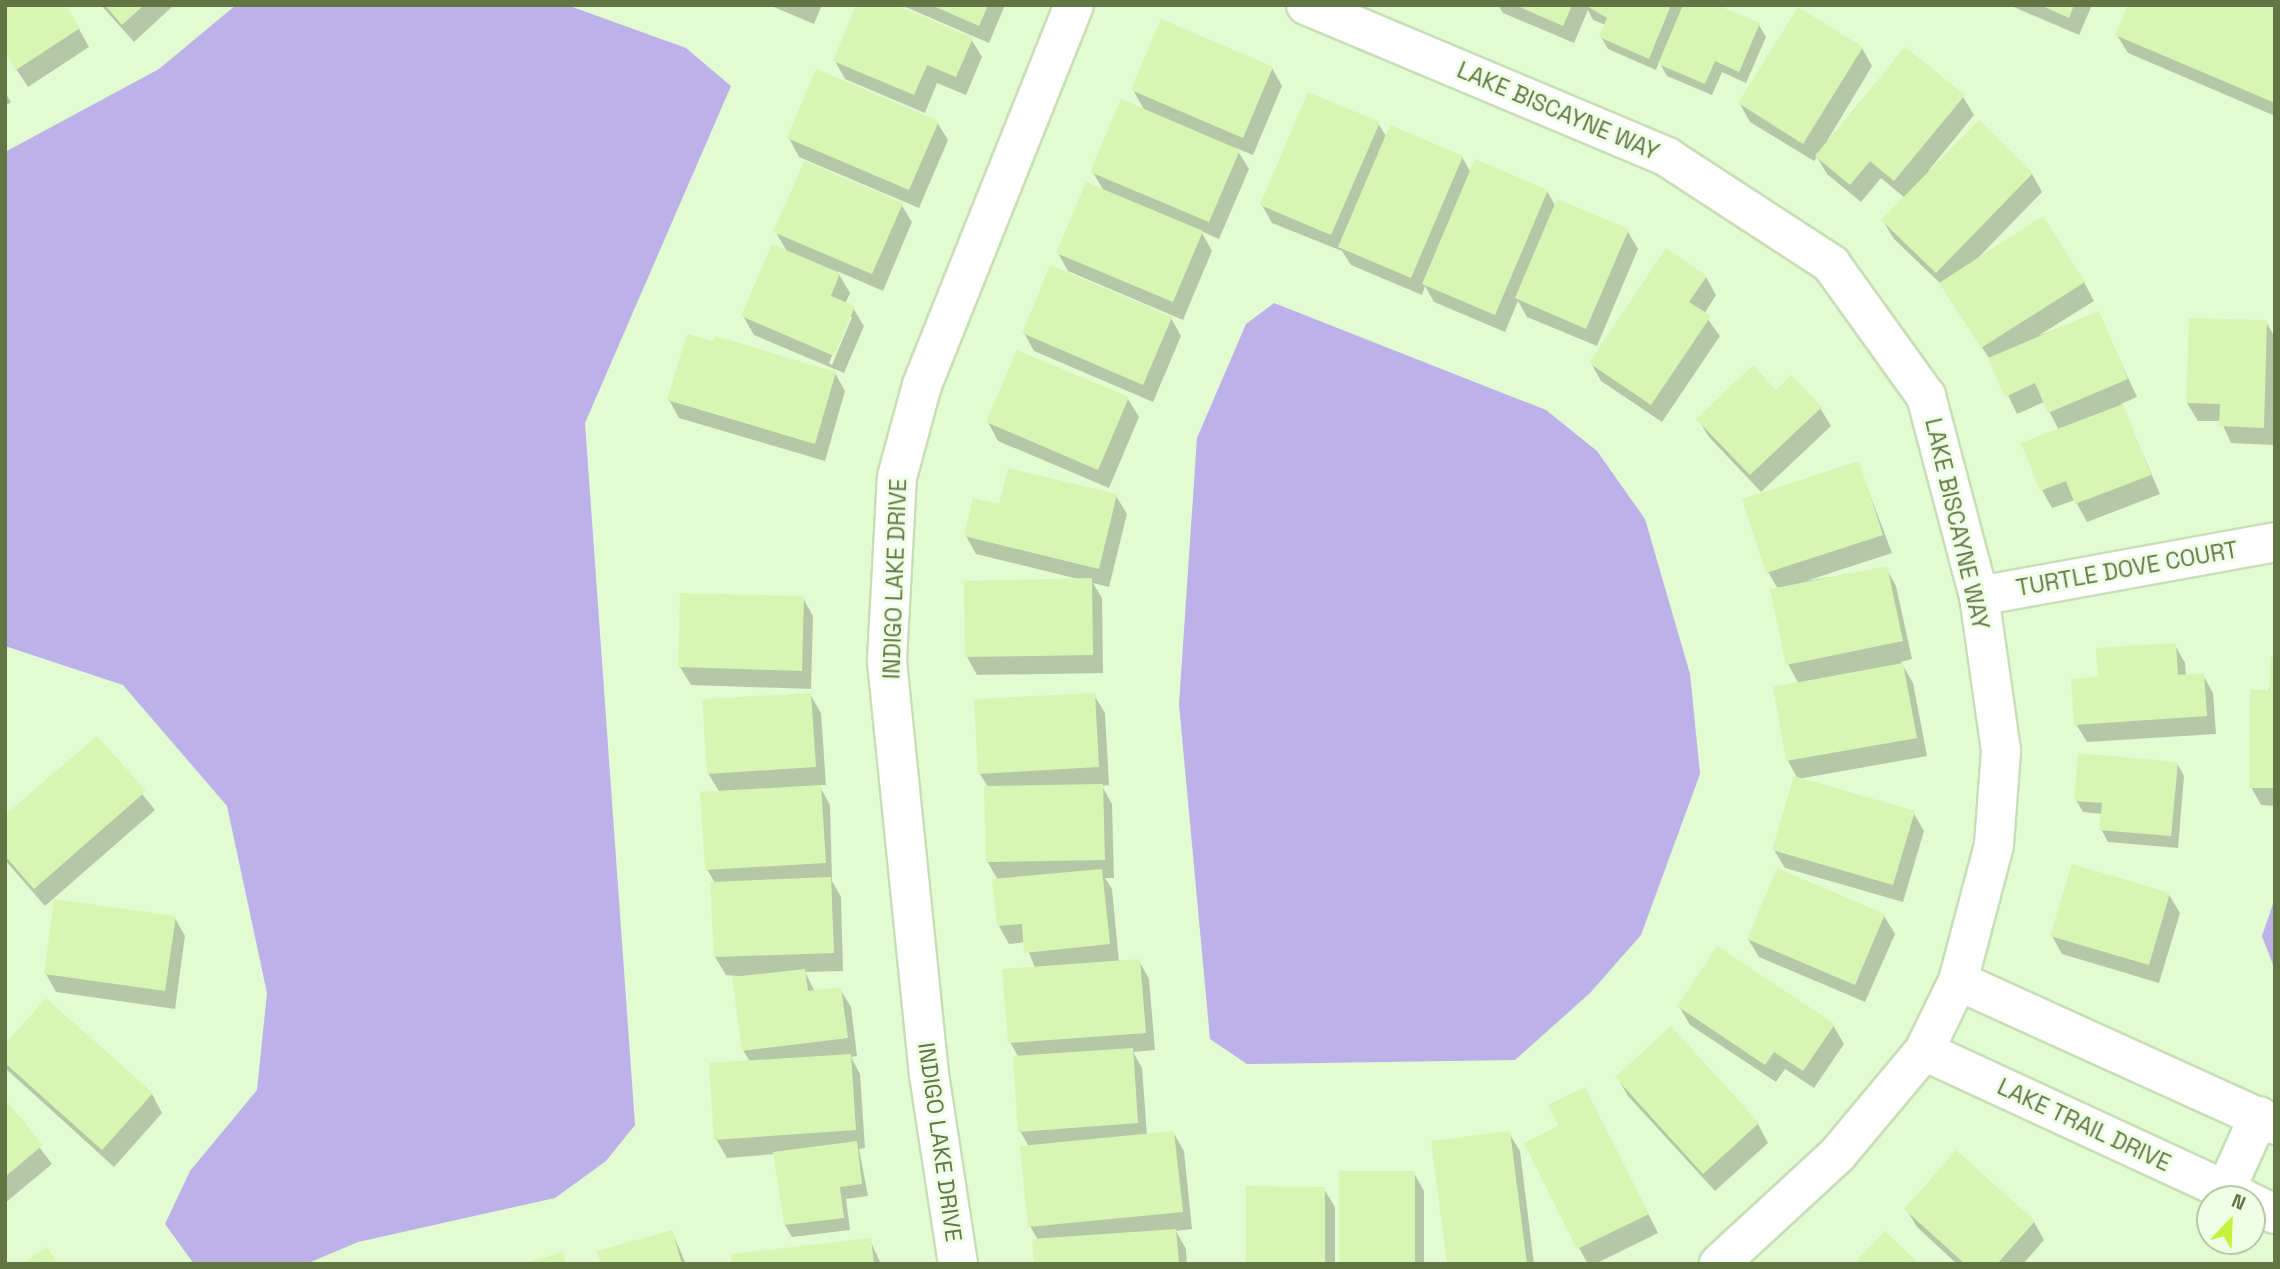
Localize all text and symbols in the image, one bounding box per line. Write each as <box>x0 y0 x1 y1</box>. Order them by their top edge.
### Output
street label: LAKE BISCAYNE WAY <box>1453 56 1663 166</box>
street label: LAKE BISCAYNE WAY <box>1919 415 1995 633</box>
street label: INDIGO LAKE DRIVE <box>878 478 912 680</box>
street label: TURTLE DOVE COURT <box>2014 536 2240 602</box>
street label: INDIGO LAKE DRIVE <box>912 1041 968 1243</box>
street label: LAKE TRAIL DRIVE <box>1992 1073 2176 1177</box>
north arrow <box>2196 1185 2266 1255</box>
text: N <box>2228 1188 2249 1216</box>

